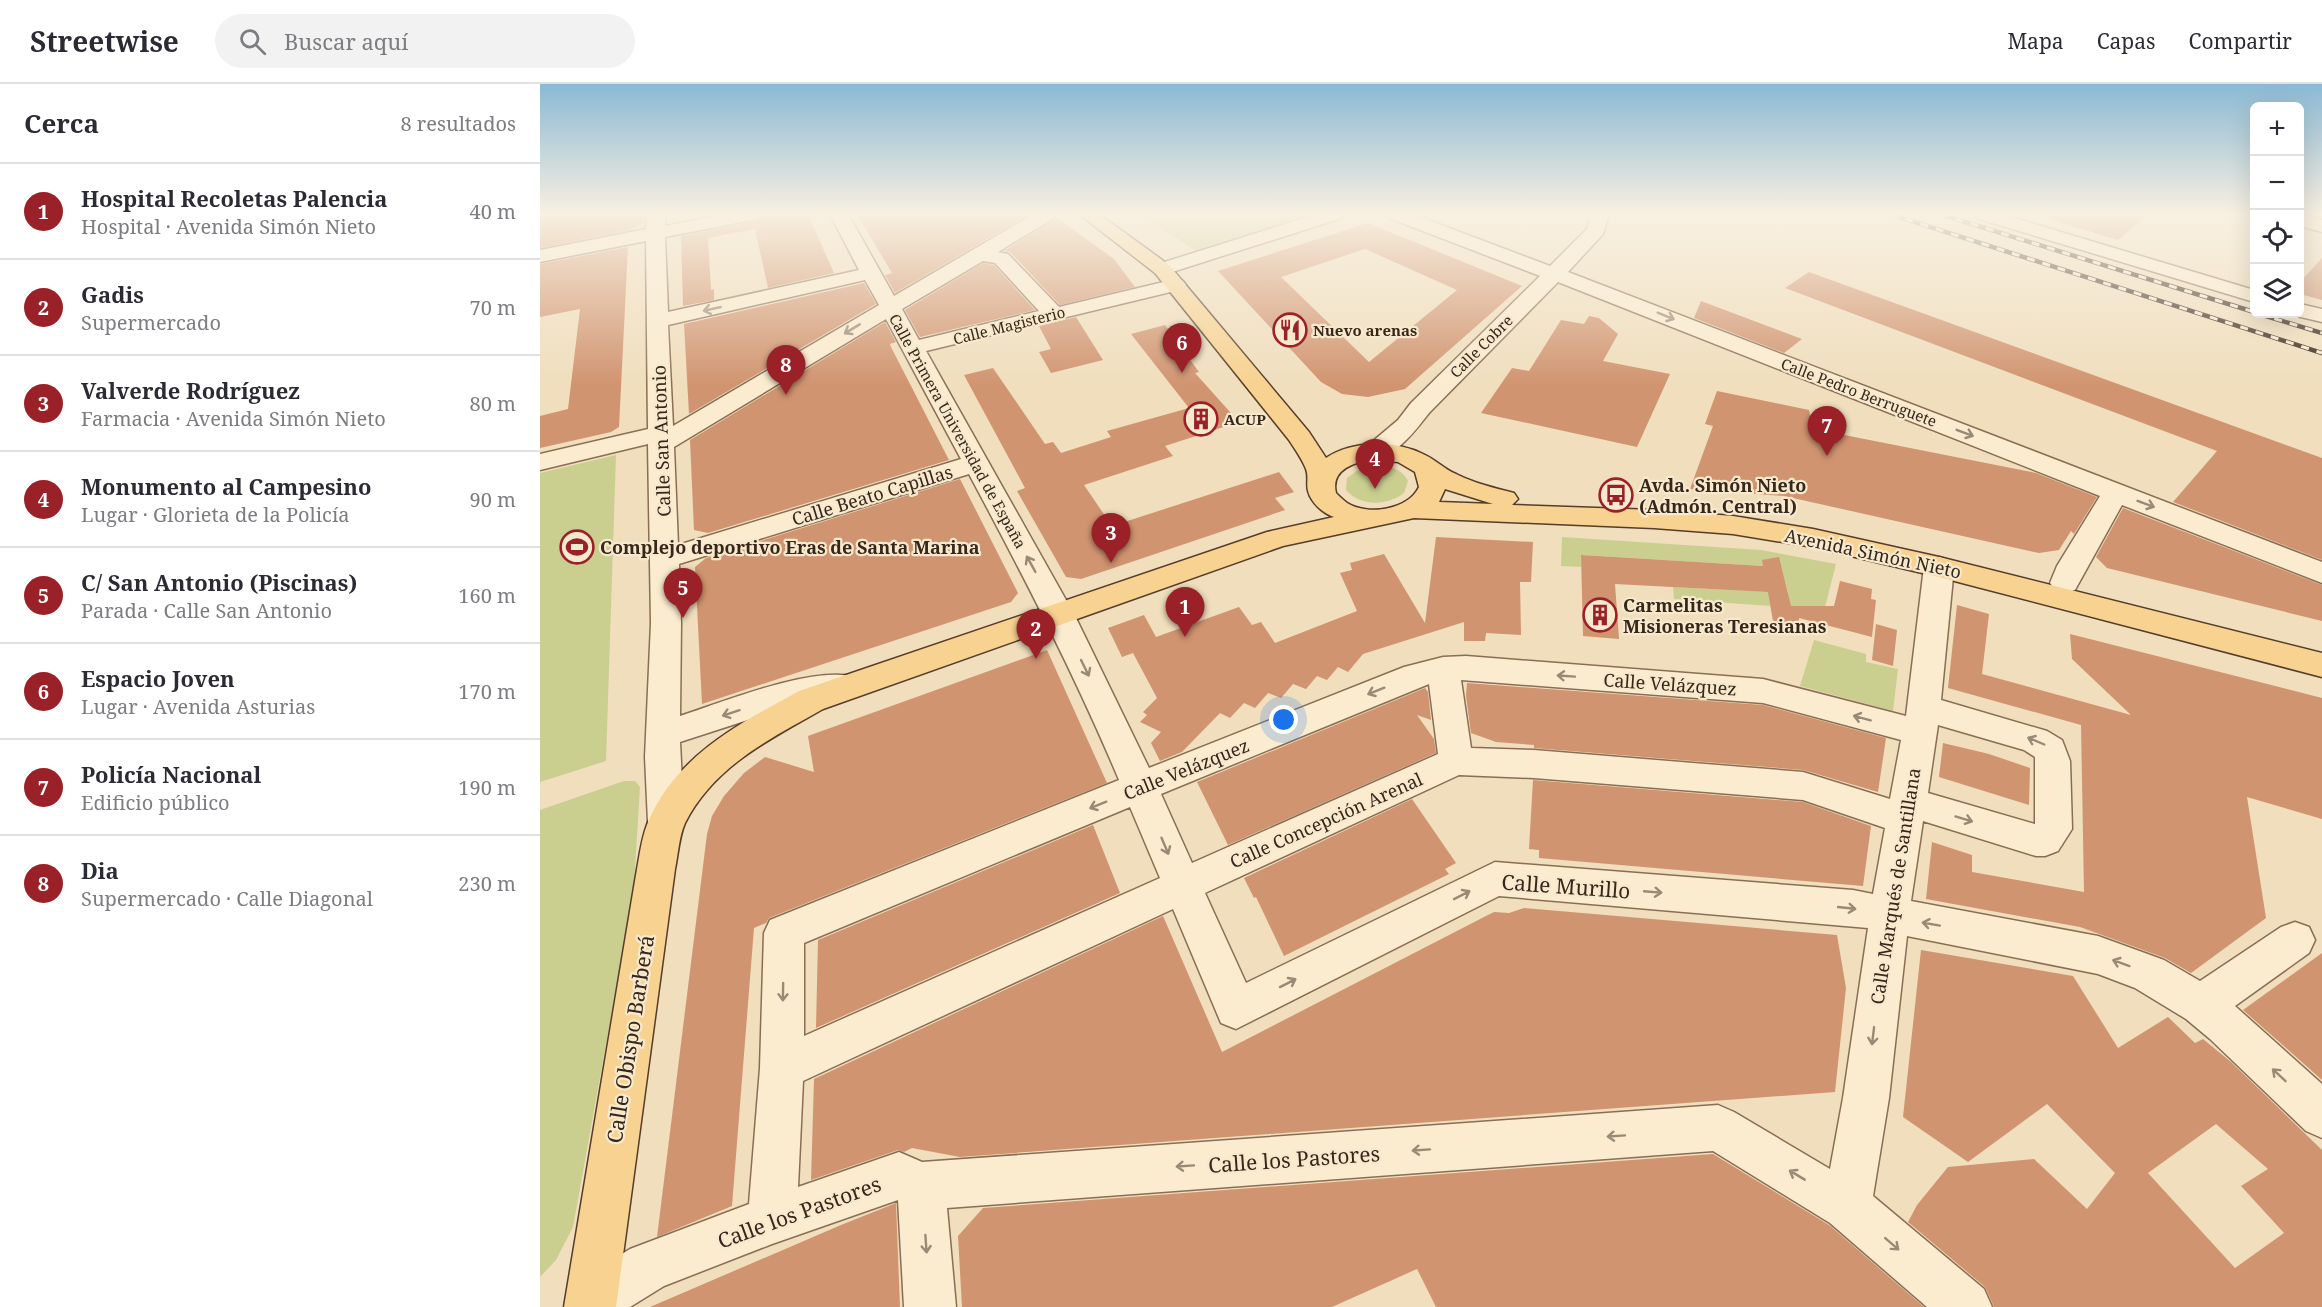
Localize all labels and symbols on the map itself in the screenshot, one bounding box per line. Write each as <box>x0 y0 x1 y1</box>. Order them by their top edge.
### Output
street label: Calle Magisterio <box>951 301 1067 349</box>
one-way arrow <box>703 304 722 316</box>
street label: Calle Primera Universidad de España <box>885 310 1031 552</box>
street label: Calle Cobre <box>1445 310 1517 382</box>
restaurant icon: Nuevo arenas <box>1272 312 1308 348</box>
one-way arrow <box>1656 312 1675 323</box>
place label: Nuevo arenas <box>1313 320 1417 340</box>
one-way arrow <box>844 323 861 335</box>
pin: 6 <box>1162 324 1202 373</box>
pin: 8 <box>766 346 806 395</box>
street label: Calle Pedro Berruguete <box>1778 353 1940 431</box>
street label: Calle San Antonio <box>646 365 676 517</box>
building icon: ACUP <box>1183 401 1219 437</box>
pin: 7 <box>1808 406 1846 456</box>
place label: ACUP <box>1224 409 1266 429</box>
one-way arrow <box>1955 429 1973 440</box>
pin: 4 <box>1356 440 1394 489</box>
street label: Calle Beato Capillas <box>789 459 955 531</box>
place label: Avda. Simón Nieto (Admón. Central) <box>1639 473 1806 518</box>
bus stop icon: Avda. Simón Nieto (Admón. Central) <box>1598 477 1634 513</box>
one-way arrow <box>2137 499 2155 510</box>
pin: 3 <box>1092 514 1130 563</box>
street label: Avenida Simón Nieto <box>1782 523 1964 583</box>
sports icon: Complejo deportivo Eras de Santa Marina <box>559 529 595 565</box>
place label: Complejo deportivo Eras de Santa Marina <box>600 535 980 559</box>
one-way arrow <box>1025 556 1036 574</box>
pin: 5 <box>664 568 702 618</box>
pin: 1 <box>1166 588 1204 637</box>
place label: Carmelitas Misioneras Teresianas <box>1623 593 1827 638</box>
building icon: Carmelitas Misioneras Teresianas <box>1582 597 1618 633</box>
pin: 2 <box>1016 610 1056 659</box>
one-way arrow <box>1080 659 1092 677</box>
street label: Calle Velázquez <box>1603 667 1737 701</box>
one-way arrow <box>1557 670 1577 681</box>
one-way arrow <box>1367 686 1385 697</box>
your location <box>1269 705 1298 734</box>
one-way arrow <box>722 708 741 719</box>
one-way arrow <box>1853 711 1872 723</box>
street label: Calle Velázquez <box>1120 733 1252 805</box>
one-way arrow <box>2027 735 2045 746</box>
street label: Calle Concepción Arenal <box>1226 766 1427 873</box>
street label: Calle Marqués de Santillana <box>1864 766 1926 1006</box>
one-way arrow <box>1089 800 1108 811</box>
one-way arrow <box>1954 814 1973 825</box>
one-way arrow <box>1160 837 1171 855</box>
street label: Calle Murillo <box>1501 868 1631 904</box>
one-way arrow <box>1643 887 1663 898</box>
one-way arrow <box>1453 889 1471 901</box>
one-way arrow <box>1837 903 1857 914</box>
one-way arrow <box>1921 918 1941 929</box>
street label: Calle Obispo Barberá <box>600 933 660 1145</box>
one-way arrow <box>2113 957 2131 968</box>
one-way arrow <box>1279 976 1297 988</box>
one-way arrow <box>777 981 789 1001</box>
one-way arrow <box>1868 1025 1879 1045</box>
one-way arrow <box>2272 1067 2287 1082</box>
one-way arrow <box>1606 1130 1626 1141</box>
street label: Calle los Pastores <box>1207 1139 1381 1179</box>
one-way arrow <box>1412 1144 1432 1155</box>
one-way arrow <box>1175 1161 1195 1172</box>
street label: Calle los Pastores <box>713 1169 885 1255</box>
one-way arrow <box>1789 1169 1806 1181</box>
one-way arrow <box>921 1234 932 1254</box>
one-way arrow <box>1884 1237 1900 1250</box>

